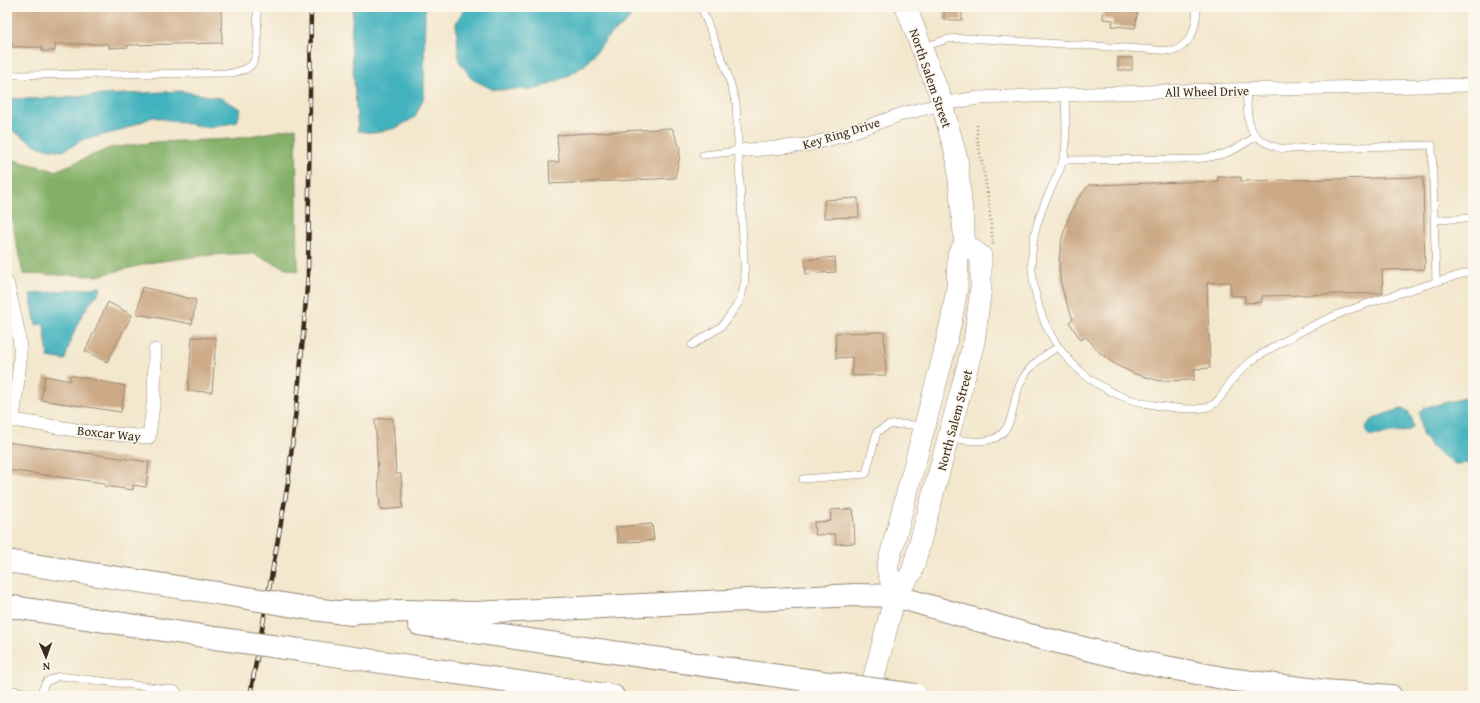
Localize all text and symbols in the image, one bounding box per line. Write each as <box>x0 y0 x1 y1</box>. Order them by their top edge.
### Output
street label: North Salem Street <box>905 26 957 131</box>
street label: All Wheel Drive <box>1165 81 1249 102</box>
street label: Key Ring Drive <box>800 113 882 154</box>
street label: North Salem Street <box>932 367 977 473</box>
street label: Boxcar Way <box>76 421 142 446</box>
north arrow <box>26 637 66 677</box>
text: N <box>42 659 50 675</box>

